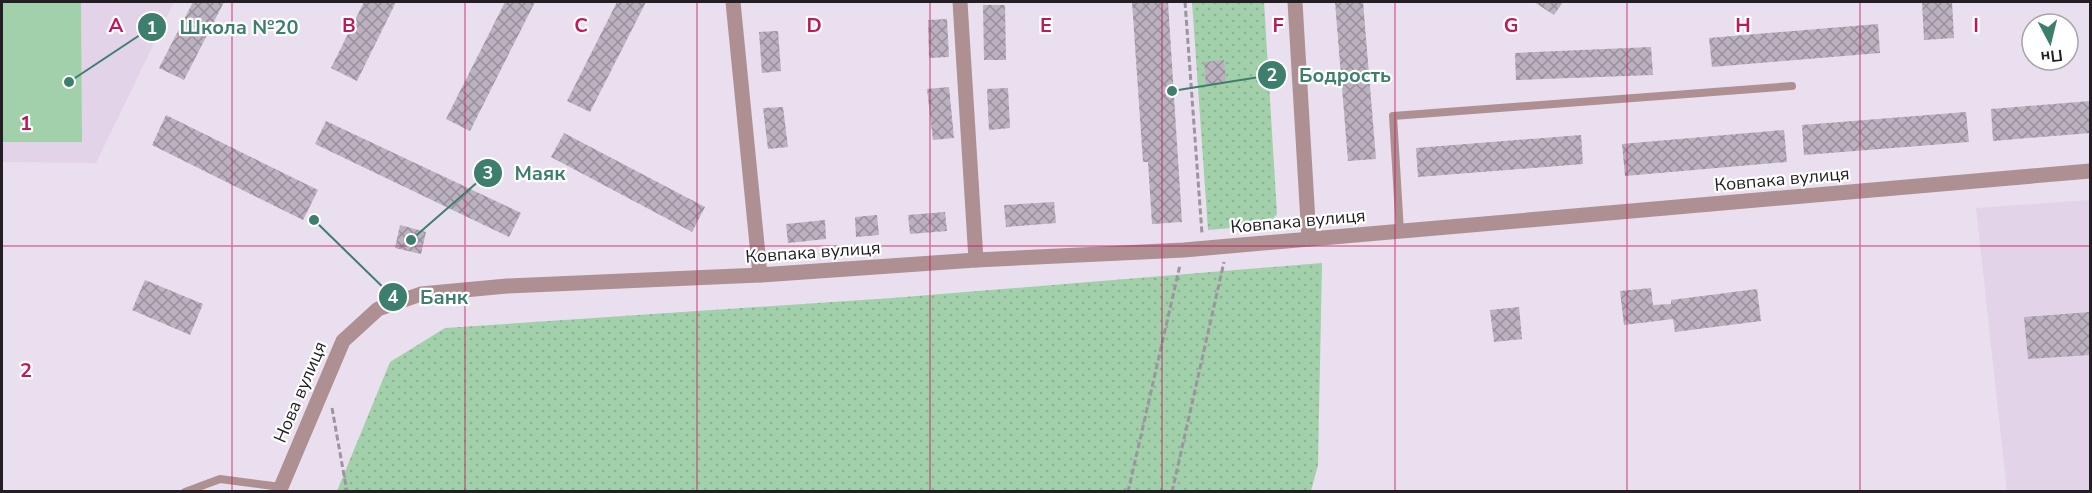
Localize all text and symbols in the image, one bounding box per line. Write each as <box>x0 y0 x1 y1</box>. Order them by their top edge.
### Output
callout: Школа №20 <box>137 8 310 46</box>
text: A <box>109 12 124 39</box>
text: B <box>342 12 356 39</box>
text: C <box>574 12 588 39</box>
text: D <box>806 12 822 39</box>
text: E <box>1040 12 1052 39</box>
text: F <box>1272 12 1284 39</box>
text: G <box>1504 12 1518 39</box>
text: H <box>1735 12 1751 39</box>
text: I <box>1973 12 1979 39</box>
north arrow <box>2020 12 2080 72</box>
text: Школа №20 <box>180 14 298 41</box>
text: 1 <box>147 16 157 40</box>
text: Пн <box>2039 44 2064 68</box>
callout: Бодрость <box>1257 56 1403 94</box>
text: Бодрость <box>1299 62 1391 89</box>
text: 2 <box>1267 63 1277 87</box>
text: 1 <box>20 110 32 137</box>
callout: Маяк <box>473 154 578 192</box>
text: Маяк <box>515 160 566 187</box>
text: 3 <box>483 161 493 185</box>
street label: Ковпака вулиця <box>1713 161 1851 197</box>
street label: Ковпака вулиця <box>1229 203 1367 239</box>
street label: Ковпака вулиця <box>745 235 881 269</box>
callout: Банк <box>378 278 480 316</box>
text: Банк <box>420 284 469 311</box>
text: 4 <box>388 285 399 309</box>
street label: Нова вулиця <box>268 338 332 446</box>
text: 2 <box>20 357 32 384</box>

